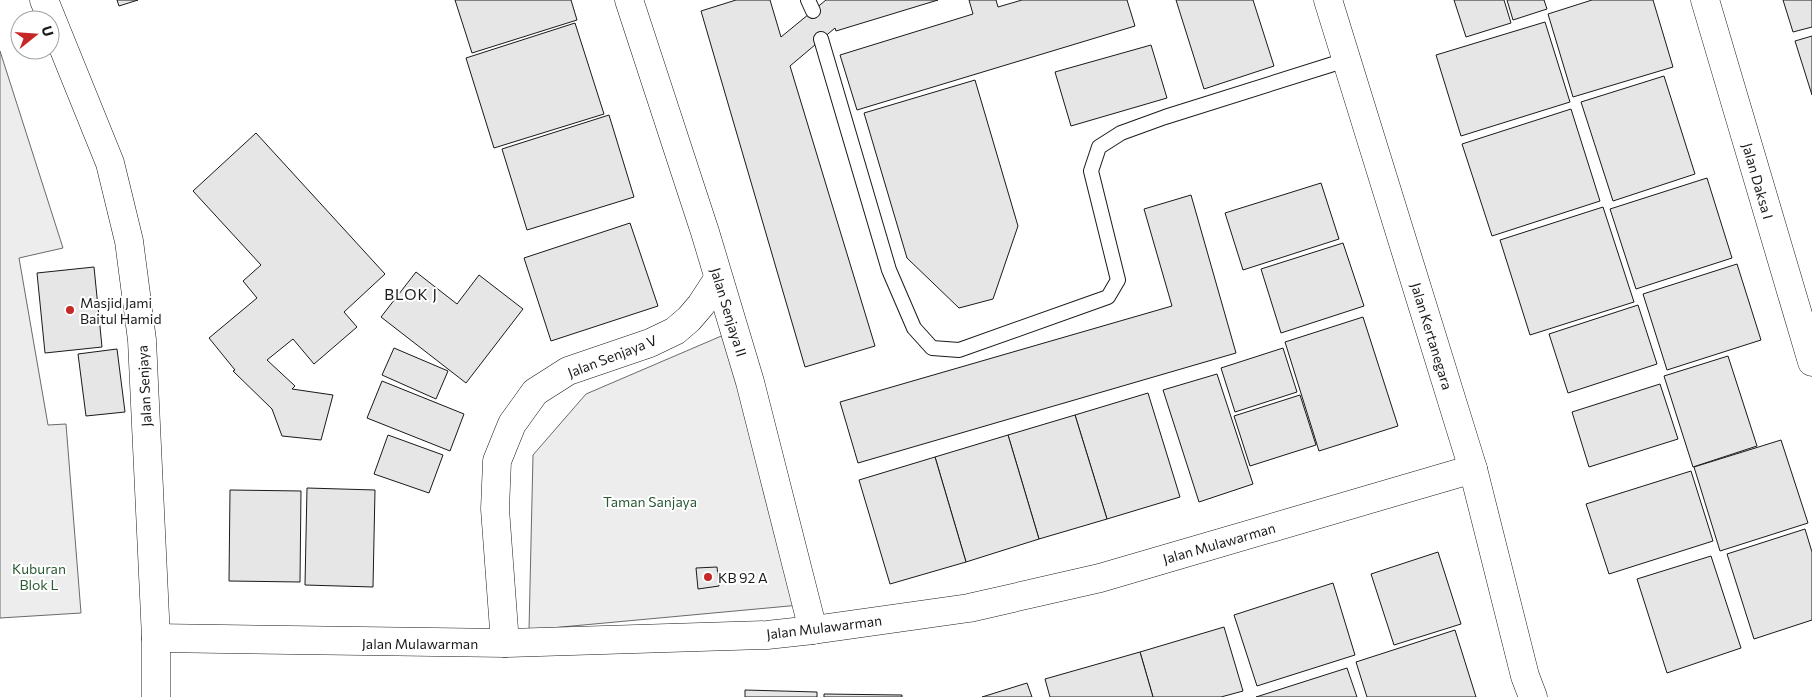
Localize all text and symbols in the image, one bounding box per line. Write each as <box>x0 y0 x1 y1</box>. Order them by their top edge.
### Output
north arrow <box>10 10 60 60</box>
text: U <box>38 24 58 38</box>
street label: Jalan Daksa I <box>1739 141 1777 221</box>
street label: Jalan Senjaya II <box>707 265 751 359</box>
street label: Jalan Kertanegara <box>1408 280 1456 392</box>
district label: BLOK J <box>384 285 438 303</box>
place label: Masjid Jami Baitul Hamid <box>80 294 161 327</box>
marker: Masjid Jami Baitul Hamid <box>64 304 76 316</box>
street label: Jalan Senjaya V <box>565 331 659 381</box>
street label: Jalan Senjaya <box>133 345 155 427</box>
park label: Taman Sanjaya <box>603 493 697 510</box>
street label: Jalan Mulawarman <box>1161 519 1277 567</box>
park label: Kuburan Blok L <box>12 560 66 593</box>
place label: KB 92 A <box>718 569 768 586</box>
marker: KB 92 A <box>702 571 714 583</box>
street label: Jalan Mulawarman <box>765 611 883 643</box>
street label: Jalan Mulawarman <box>362 635 478 652</box>

